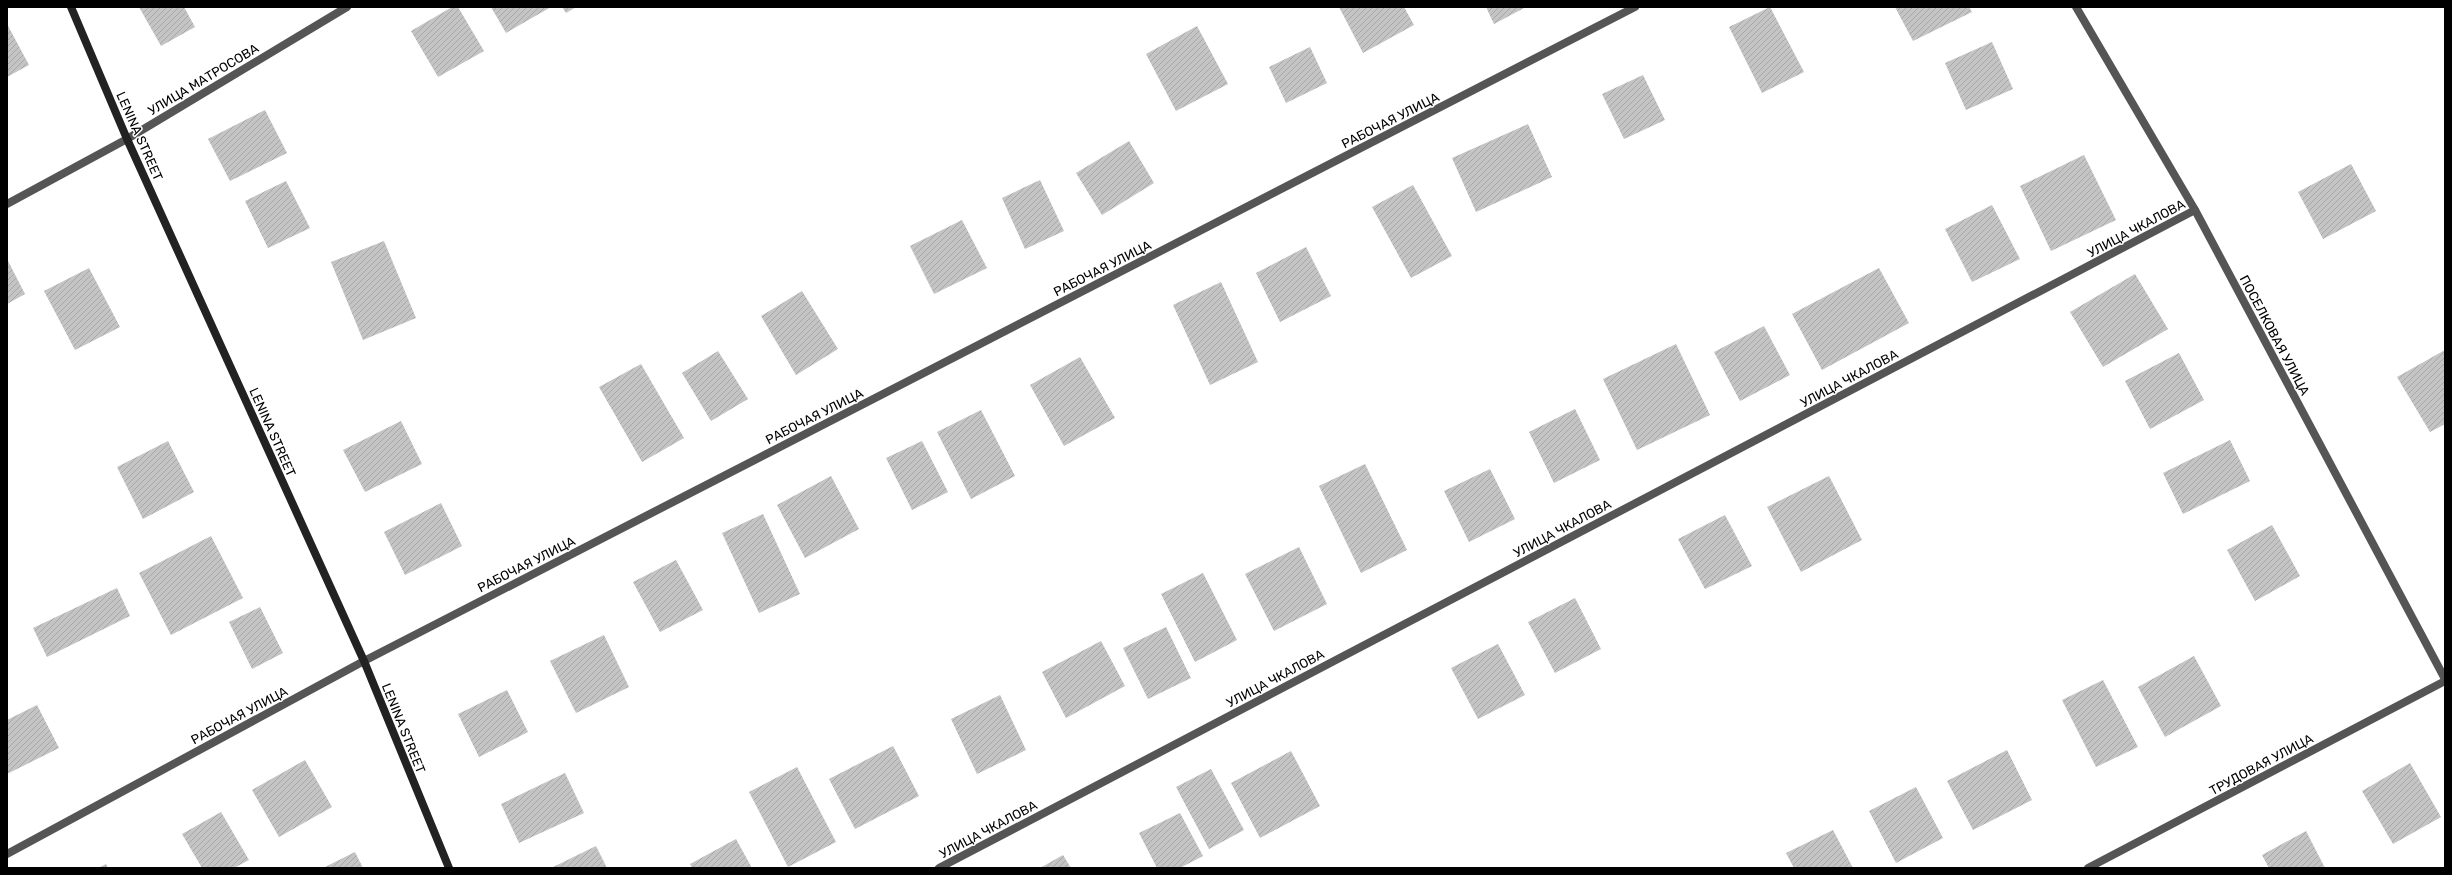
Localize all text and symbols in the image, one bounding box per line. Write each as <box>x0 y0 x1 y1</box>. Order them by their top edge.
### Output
street label: УЛИЦА МАТРОСОВА <box>145 40 261 118</box>
street label: LENINA STREET <box>113 89 166 183</box>
street label: РАБОЧАЯ УЛИЦА <box>1339 89 1442 152</box>
street label: УЛИЦА ЧКАЛОВА <box>2085 196 2188 261</box>
street label: РАБОЧАЯ УЛИЦА <box>1051 237 1154 300</box>
street label: ПОСЕЛКОВАЯ УЛИЦА <box>2237 273 2313 398</box>
street label: УЛИЦА ЧКАЛОВА <box>1798 346 1901 411</box>
street label: LENINA STREET <box>246 385 299 479</box>
street label: РАБОЧАЯ УЛИЦА <box>763 385 866 448</box>
street label: УЛИЦА ЧКАЛОВА <box>1511 496 1614 561</box>
street label: РАБОЧАЯ УЛИЦА <box>475 533 578 596</box>
street label: УЛИЦА ЧКАЛОВА <box>1224 646 1327 711</box>
street label: LENINA STREET <box>379 681 429 776</box>
street label: РАБОЧАЯ УЛИЦА <box>188 683 290 747</box>
street label: ТРУДОВАЯ УЛИЦА <box>2207 731 2316 798</box>
street label: УЛИЦА ЧКАЛОВА <box>937 797 1040 862</box>

